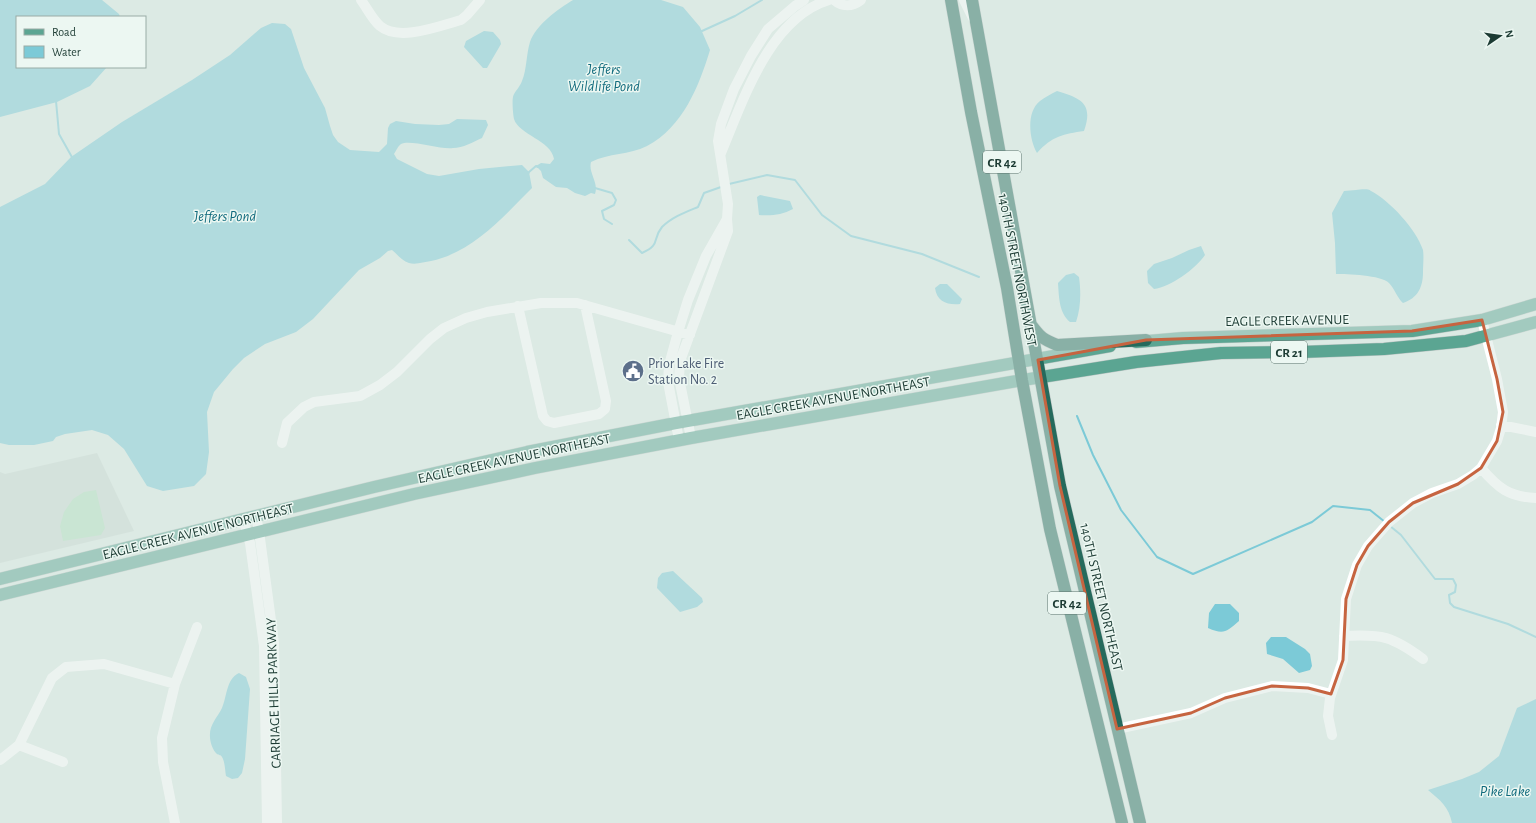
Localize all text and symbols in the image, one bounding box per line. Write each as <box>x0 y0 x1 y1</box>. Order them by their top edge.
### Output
legend <box>16 16 146 68</box>
north arrow <box>1480 16 1520 56</box>
text: Road <box>52 26 76 38</box>
text: N <box>1503 29 1515 39</box>
text: Water <box>52 46 81 58</box>
water label: Jeffers Wildlife Pond <box>568 62 640 94</box>
road number: CR 42 <box>983 151 1021 173</box>
street label: 140TH STREET NORTHWEST <box>995 193 1039 348</box>
water label: Jeffers Pond <box>193 209 256 224</box>
street label: EAGLE CREEK AVENUE <box>1225 313 1349 329</box>
road number: CR 21 <box>1271 341 1307 363</box>
place label: Prior Lake Fire Station No. 2 <box>648 357 724 387</box>
public building icon: Prior Lake Fire Station No. 2 <box>620 358 646 384</box>
street label: EAGLE CREEK AVENUE NORTHEAST <box>735 375 931 423</box>
street label: EAGLE CREEK AVENUE NORTHEAST <box>417 432 612 486</box>
street label: EAGLE CREEK AVENUE NORTHEAST <box>101 501 295 563</box>
street label: 140TH STREET NORTHEAST <box>1077 522 1125 673</box>
road number: CR 42 <box>1048 592 1086 614</box>
street label: CARRIAGE HILLS PARKWAY <box>264 617 284 769</box>
water label: Pike Lake <box>1480 784 1530 799</box>

